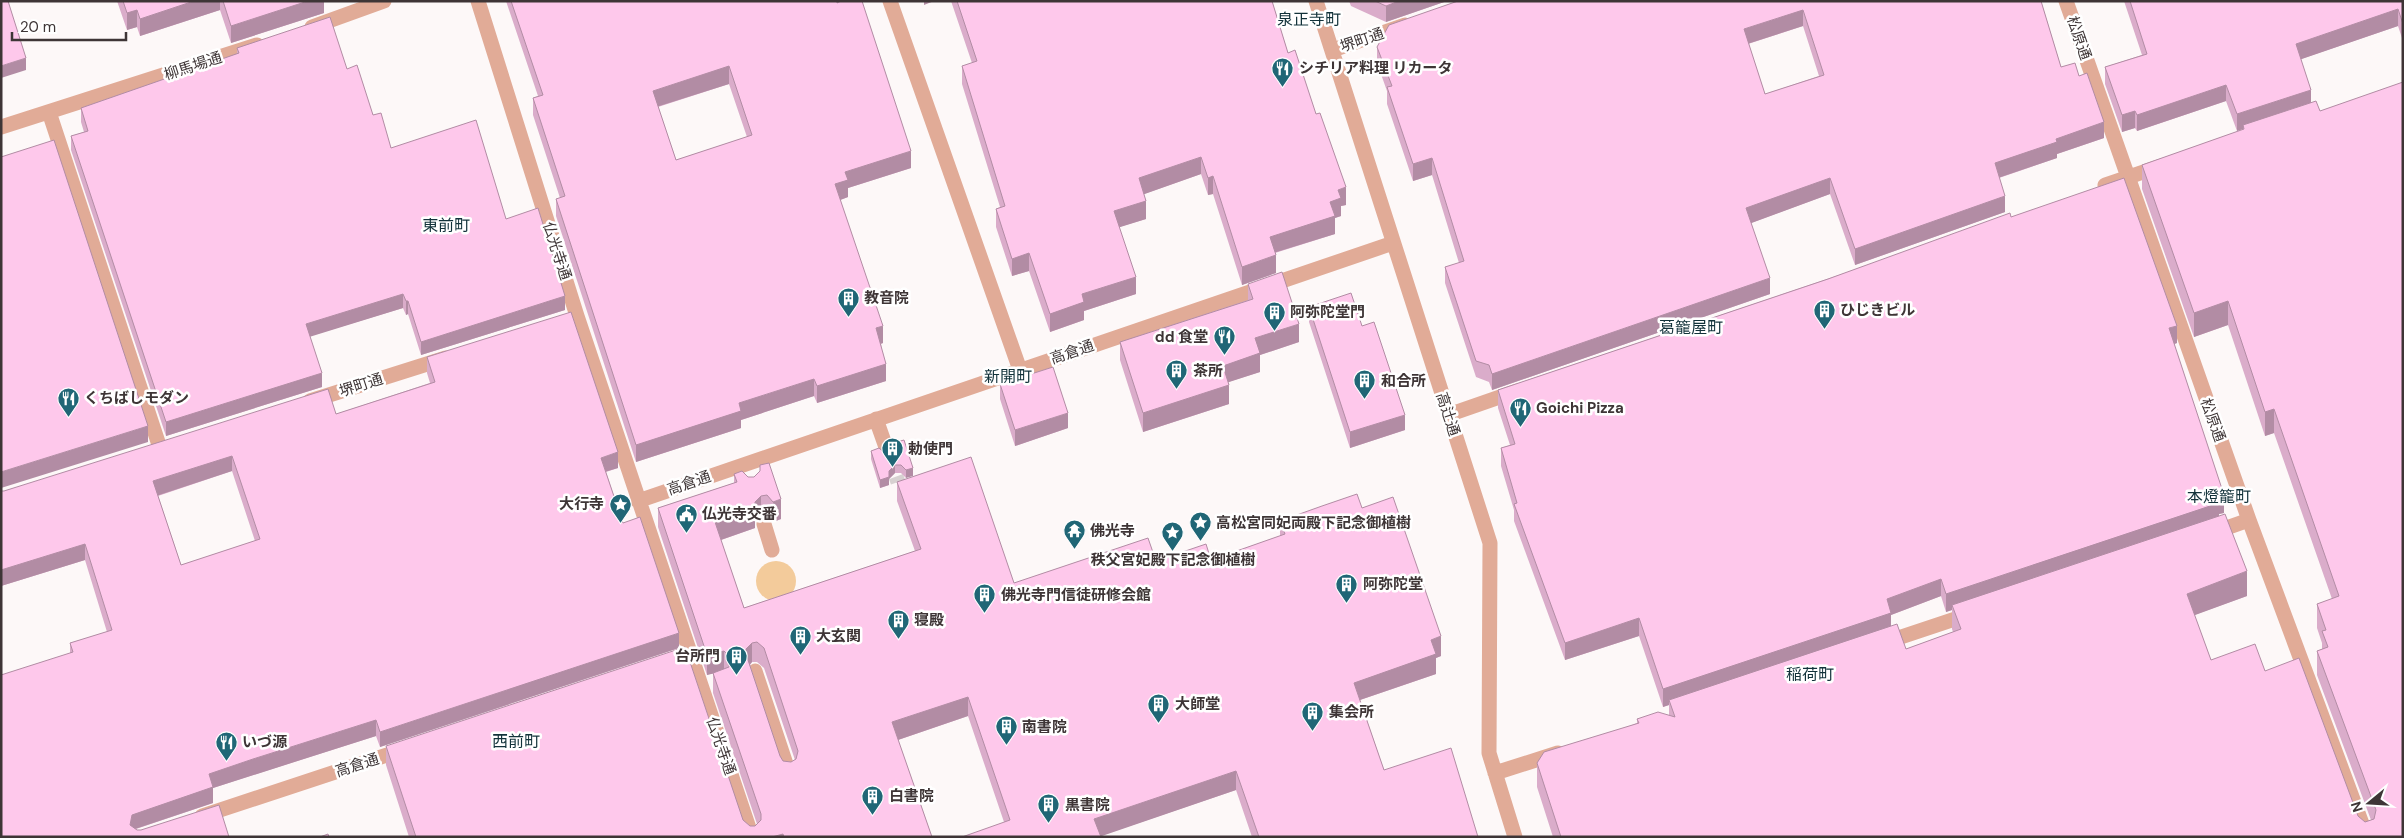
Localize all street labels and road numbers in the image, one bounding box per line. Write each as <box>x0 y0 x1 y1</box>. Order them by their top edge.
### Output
street label: 松原通 <box>2062 13 2096 63</box>
street label: 堺町通 <box>1337 23 1387 57</box>
street label: 柳馬場通 <box>161 47 225 85</box>
street label: 仏光寺通 <box>538 219 576 283</box>
street label: 高倉通 <box>1047 335 1097 369</box>
street label: 堺町通 <box>337 369 385 401</box>
street label: 高辻通 <box>1432 390 1464 438</box>
street label: 松原通 <box>2196 395 2230 445</box>
street label: 高倉通 <box>664 466 714 500</box>
street label: 仏光寺通 <box>702 714 740 778</box>
street label: 高倉通 <box>333 749 381 781</box>

